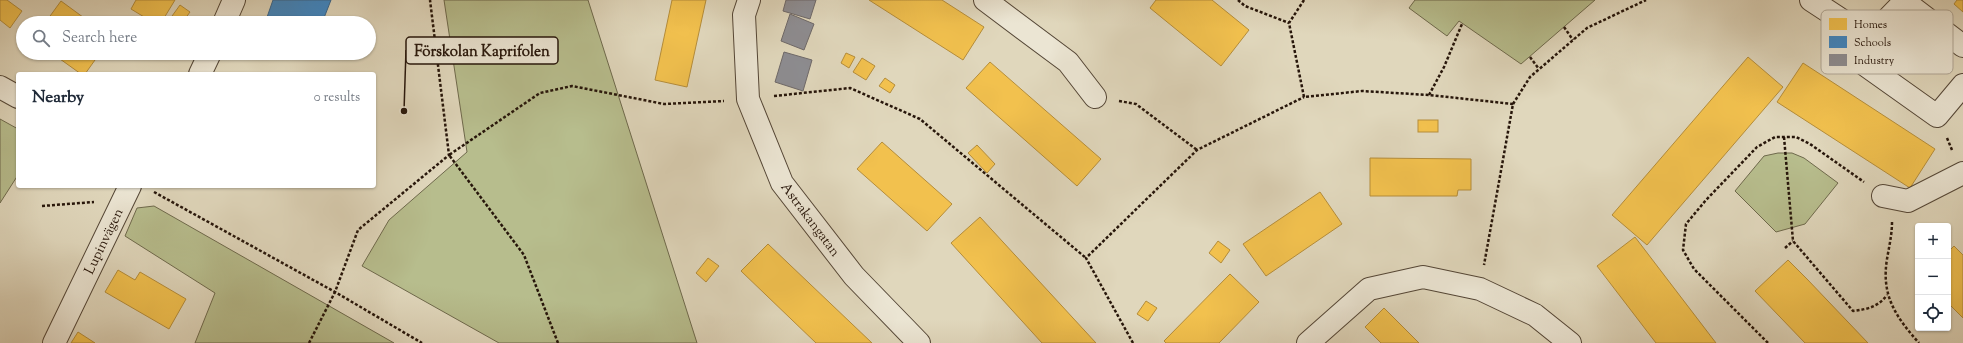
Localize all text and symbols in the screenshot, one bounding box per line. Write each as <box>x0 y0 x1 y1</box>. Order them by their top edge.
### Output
legend <box>1821 10 1953 74</box>
search box <box>16 16 376 60</box>
text: Homes <box>1854 17 1887 33</box>
icon: search <box>30 27 52 49</box>
text: Search here <box>62 28 137 49</box>
text: Schools <box>1854 35 1891 51</box>
callout: Förskolan Kaprifolen <box>406 37 558 64</box>
text: Förskolan Kaprifolen <box>414 42 550 63</box>
text: Industry <box>1854 53 1895 69</box>
text: Nearby <box>32 86 84 110</box>
text: 0 results <box>314 89 360 107</box>
street label: Astrakangatan <box>775 179 844 261</box>
street label: Lupinvägen <box>80 205 129 278</box>
map controls <box>1915 223 1951 331</box>
button: + <box>1915 223 1951 259</box>
button: − <box>1915 259 1951 295</box>
button: locate <box>1915 295 1951 331</box>

